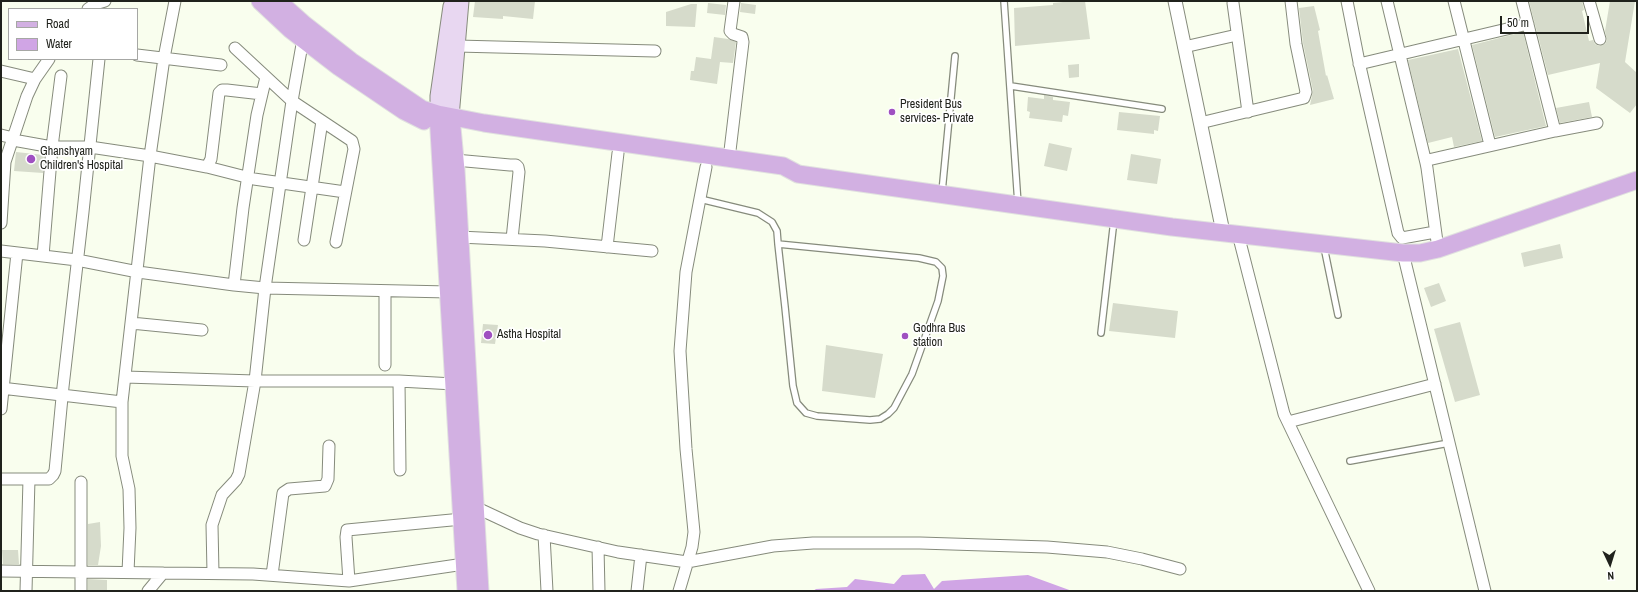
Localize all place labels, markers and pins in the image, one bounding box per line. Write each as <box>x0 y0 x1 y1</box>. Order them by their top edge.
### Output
place label: President Bus services- Private <box>900 98 974 126</box>
marker: President Bus services- Private <box>887 107 897 117</box>
place label: Ghanshyam Children's Hospital <box>40 145 123 173</box>
marker: Ghanshyam Children's Hospital <box>25 153 37 165</box>
place label: Godhra Bus station <box>913 322 966 350</box>
place label: Astha Hospital <box>497 328 561 342</box>
marker: Astha Hospital <box>482 329 494 341</box>
marker: Godhra Bus station <box>900 331 910 341</box>

